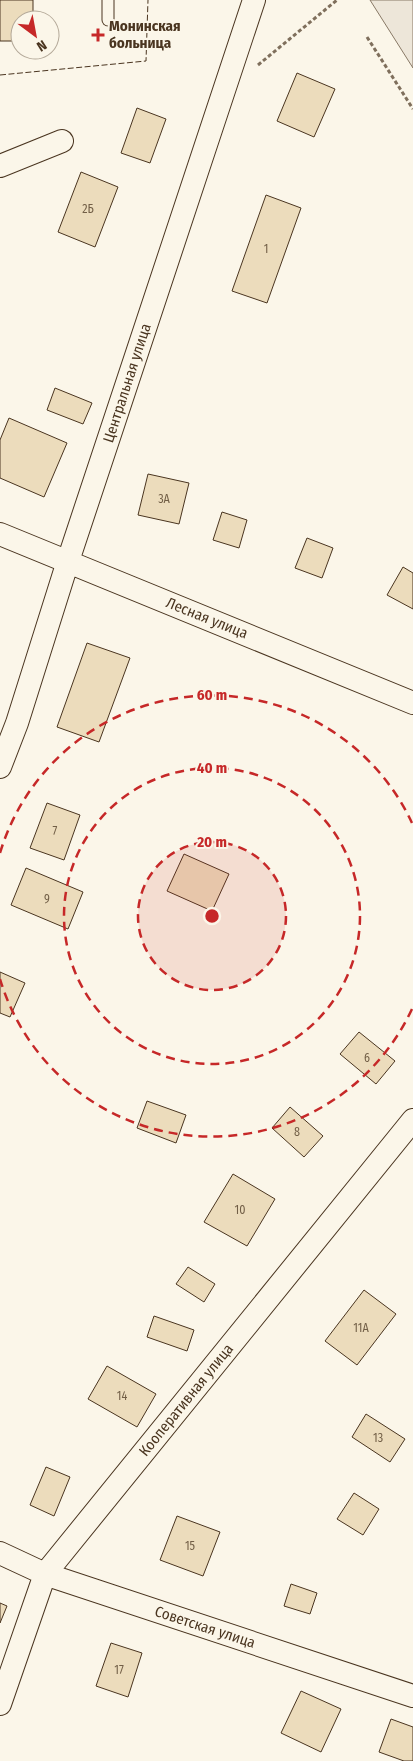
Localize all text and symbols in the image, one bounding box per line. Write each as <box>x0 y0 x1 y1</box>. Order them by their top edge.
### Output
north arrow <box>10 10 60 60</box>
place label: Монинская больница <box>109 17 181 52</box>
marker: Монинская больница <box>91 28 105 42</box>
text: N <box>34 36 50 55</box>
house number: 2Б <box>82 202 94 216</box>
house number: 1 <box>264 242 268 256</box>
street label: Центральная улица <box>99 321 155 445</box>
house number: 3А <box>158 492 171 506</box>
street label: Лесная улица <box>164 593 250 643</box>
text: 60 m <box>197 686 227 704</box>
text: 40 m <box>197 759 227 777</box>
house number: 7 <box>53 824 58 838</box>
text: 20 m <box>196 833 227 851</box>
house number: 9 <box>44 892 50 906</box>
centre of rings <box>203 907 221 925</box>
house number: 6 <box>364 1051 370 1065</box>
house number: 8 <box>294 1125 300 1139</box>
house number: 10 <box>235 1203 245 1217</box>
house number: 11А <box>353 1321 369 1335</box>
street label: Кооперативная улица <box>135 1340 237 1460</box>
house number: 14 <box>117 1389 127 1403</box>
house number: 13 <box>373 1431 383 1445</box>
house number: 15 <box>185 1539 196 1553</box>
street label: Советская улица <box>152 1602 258 1652</box>
house number: 17 <box>114 1663 124 1677</box>

